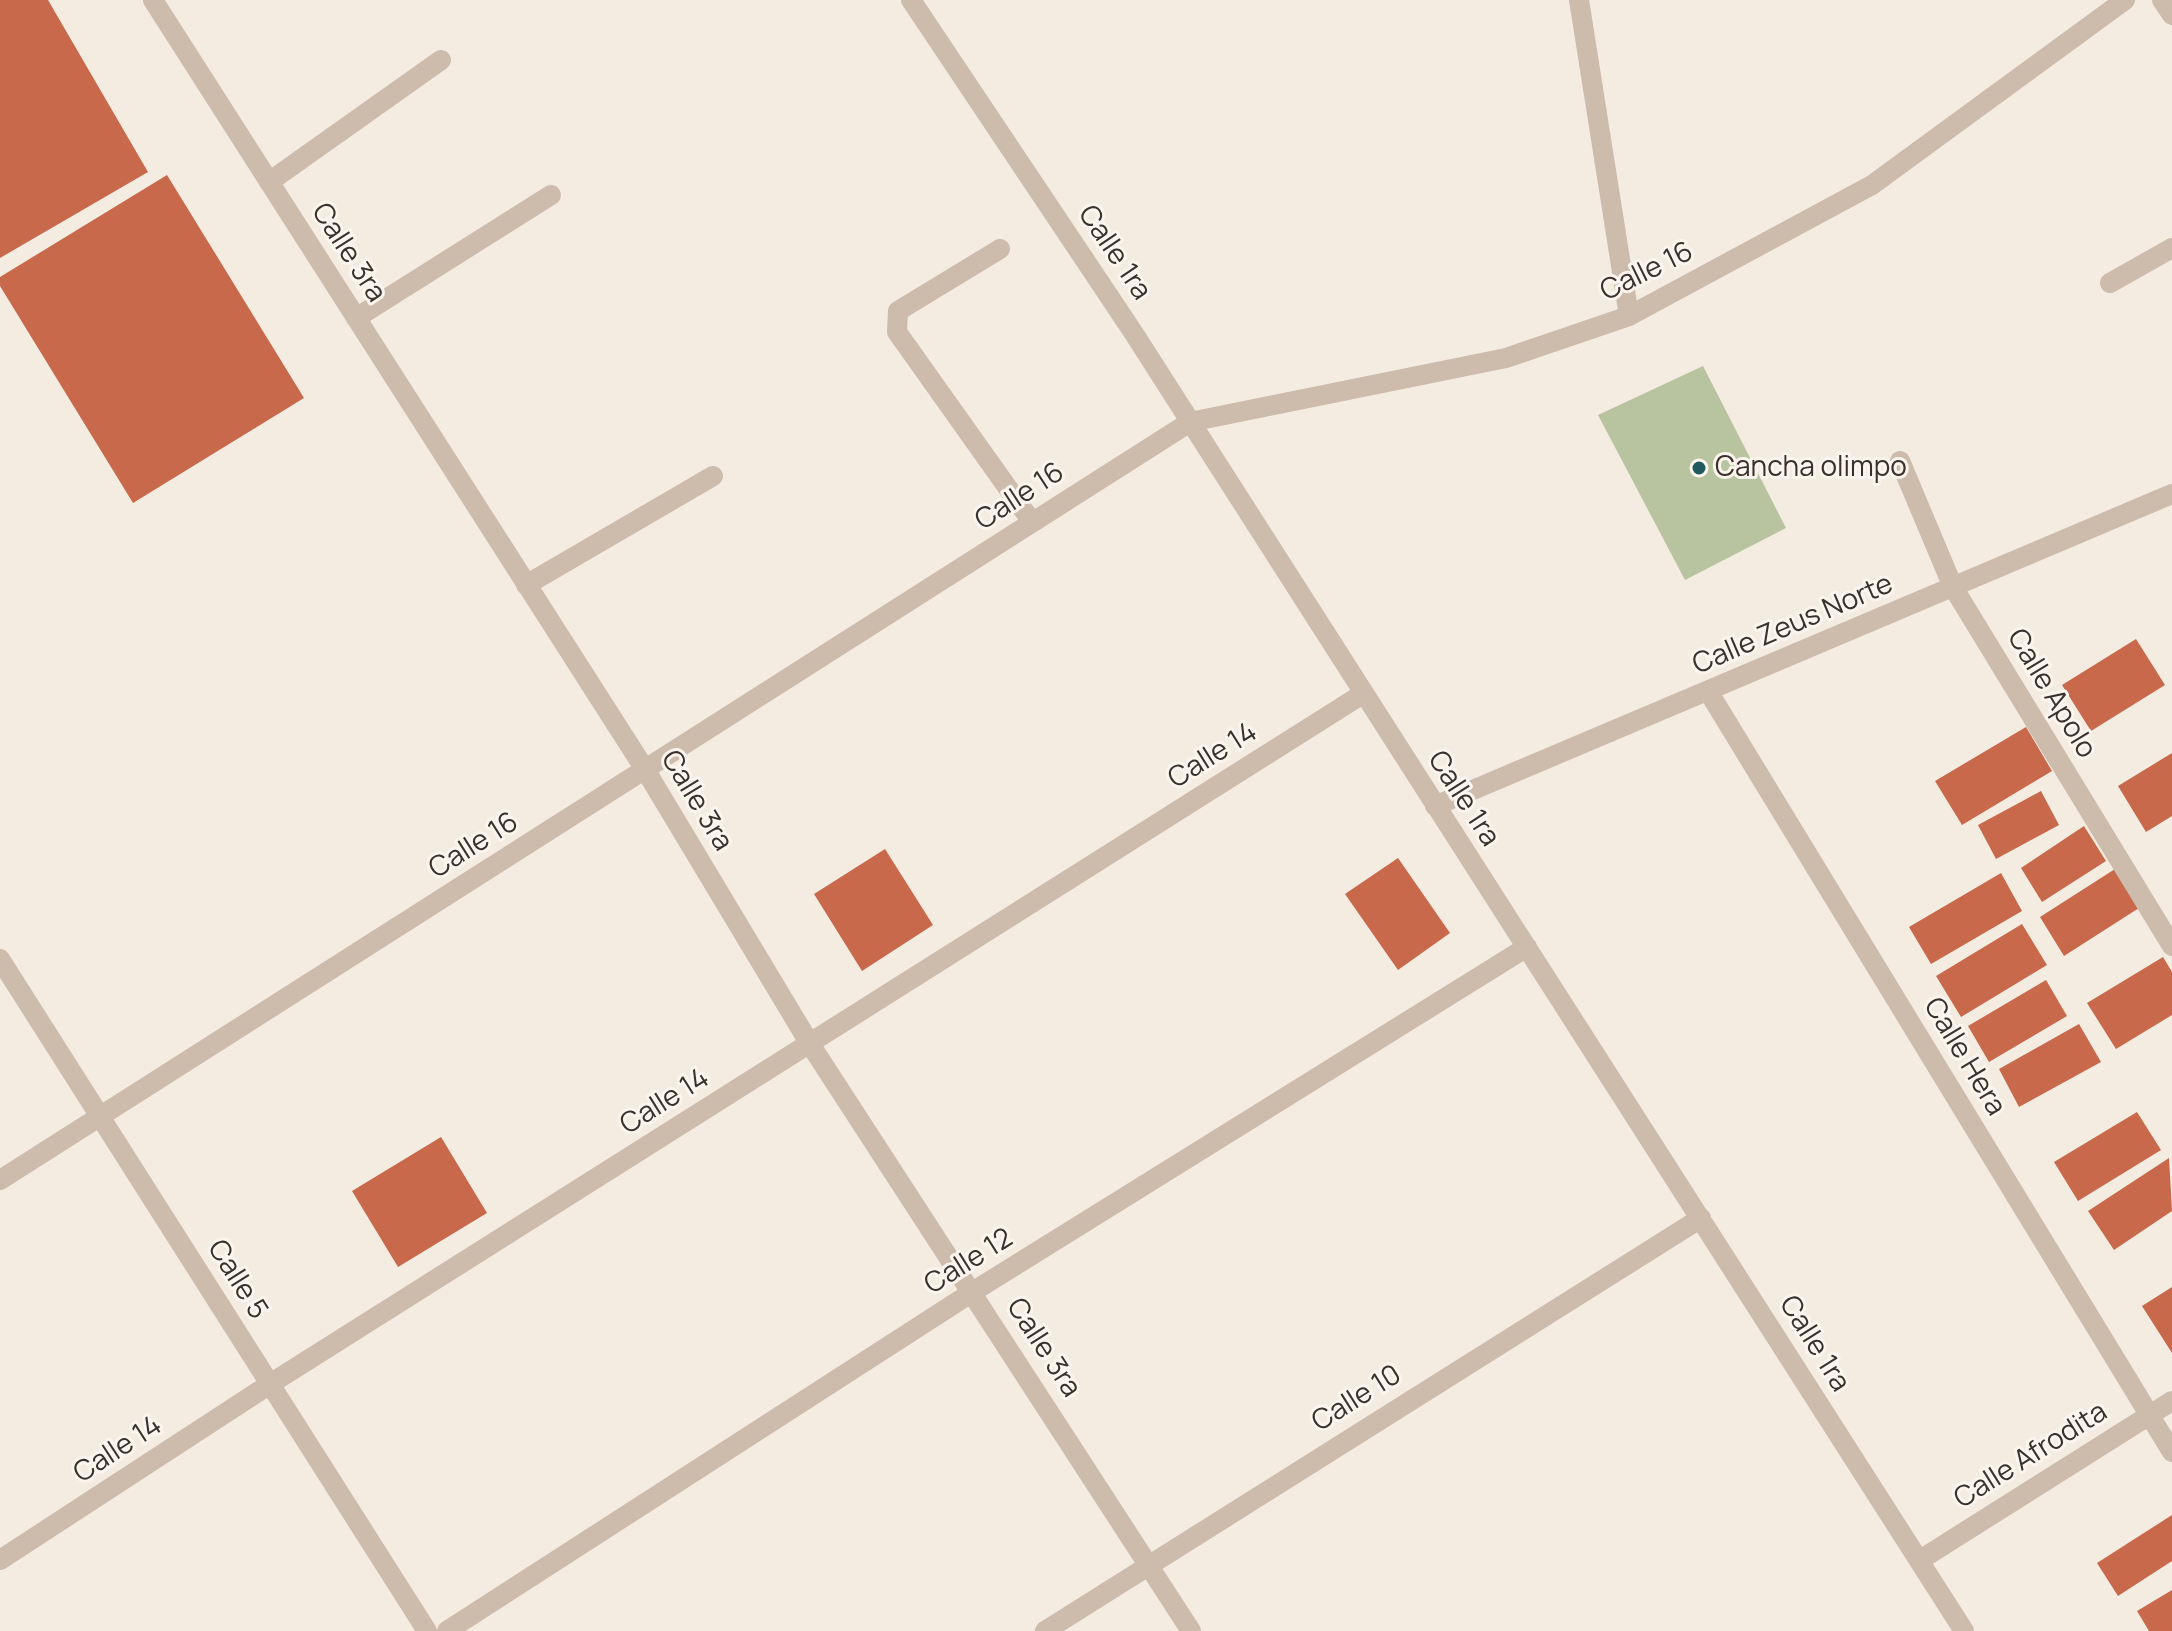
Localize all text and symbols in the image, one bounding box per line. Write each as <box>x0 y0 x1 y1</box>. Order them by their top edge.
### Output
street label: Calle 3ra <box>304 197 392 309</box>
street label: Calle 1ra <box>1070 199 1158 307</box>
street label: Calle 16 <box>1595 235 1699 309</box>
place label: Cancha olimpo <box>1715 451 1907 485</box>
street label: Calle 16 <box>969 456 1071 538</box>
marker: Cancha olimpo <box>1690 459 1708 477</box>
street label: Calle Zeus Norte <box>1688 568 1898 682</box>
street label: Calle Apolo <box>1999 623 2103 765</box>
street label: Calle 14 <box>1163 716 1263 796</box>
street label: Calle 3ra <box>653 745 739 857</box>
street label: Calle 1ra <box>1420 745 1506 853</box>
street label: Calle 16 <box>423 806 525 886</box>
street label: Calle Hera <box>1916 992 2012 1122</box>
street label: Calle 14 <box>615 1062 715 1142</box>
street label: Calle 12 <box>919 1222 1019 1302</box>
street label: Calle 5 <box>200 1234 274 1326</box>
street label: Calle 1ra <box>1771 1290 1857 1398</box>
street label: Calle 3ra <box>999 1292 1087 1404</box>
street label: Calle 10 <box>1306 1359 1408 1439</box>
street label: Calle Afrodita <box>1948 1396 2114 1516</box>
street label: Calle 14 <box>68 1409 168 1491</box>

